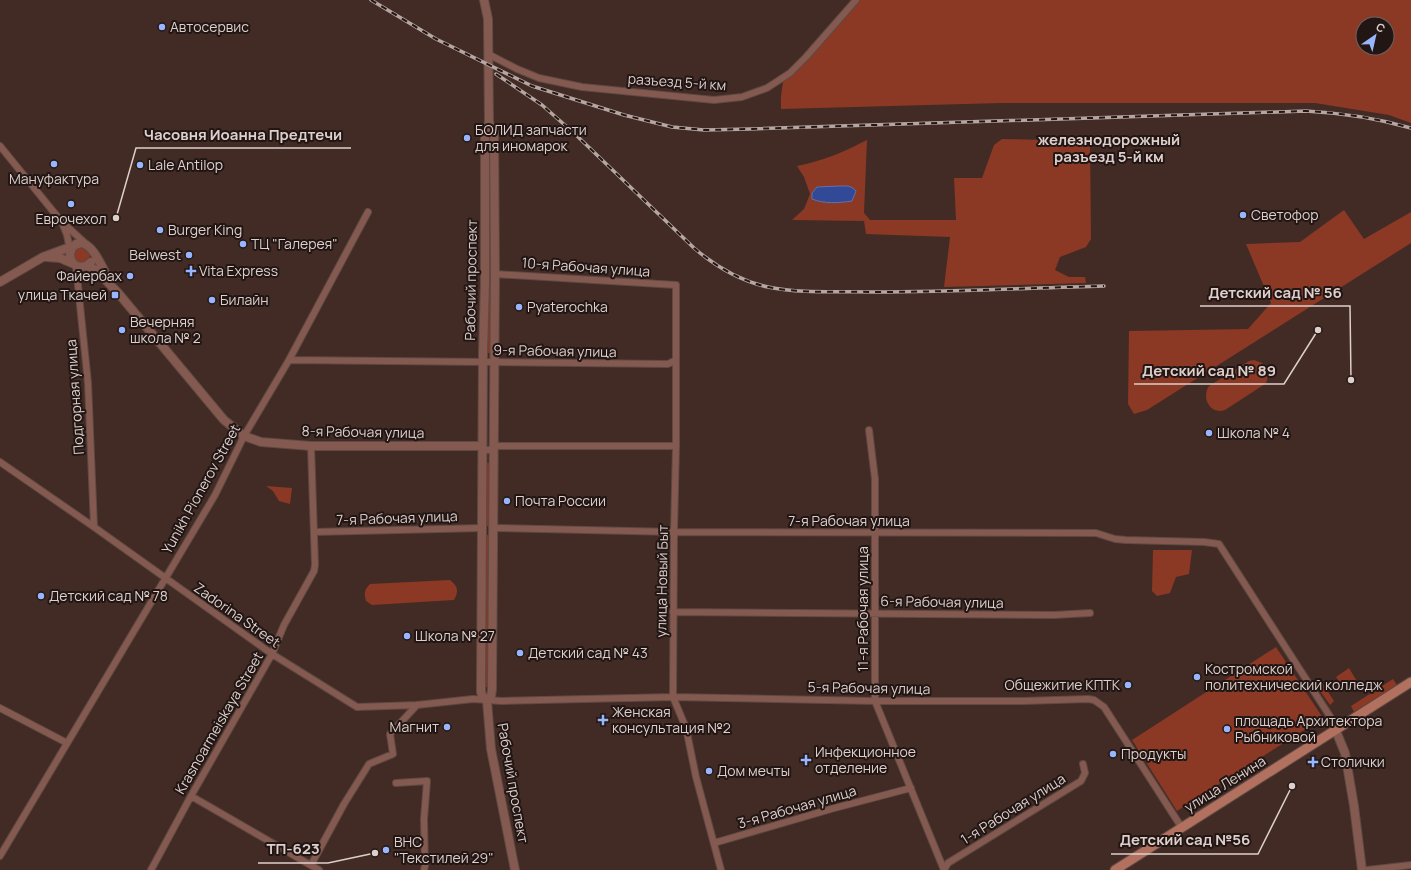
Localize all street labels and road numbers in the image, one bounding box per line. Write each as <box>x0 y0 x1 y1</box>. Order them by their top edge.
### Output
street label: разъезд 5-й км <box>627 69 727 94</box>
street label: Рабочий проспект <box>460 219 481 341</box>
street label: 10-я Рабочая улица <box>521 253 651 280</box>
street label: Подгорная улица <box>61 339 88 455</box>
street label: 9-я Рабочая улица <box>493 340 617 361</box>
street label: Yunikh Pionerov Street <box>157 420 244 557</box>
street label: 8-я Рабочая улица <box>302 421 425 442</box>
street label: 7-я Рабочая улица <box>336 506 458 529</box>
street label: 7-я Рабочая улица <box>788 511 910 530</box>
street label: улица Новый Быт <box>651 524 672 638</box>
street label: 11-я Рабочая улица <box>853 546 872 672</box>
street label: Zadorina Street <box>190 578 285 652</box>
street label: 6-я Рабочая улица <box>880 591 1004 612</box>
street label: Krasnoarmeiskaya Street <box>170 648 267 797</box>
street label: 5-я Рабочая улица <box>808 677 930 698</box>
street label: Рабочий проспект <box>494 721 533 844</box>
street label: улица Ленина <box>1180 751 1269 816</box>
street label: 1-я Рабочая улица <box>957 769 1069 848</box>
street label: 3-я Рабочая улица <box>735 781 858 833</box>

